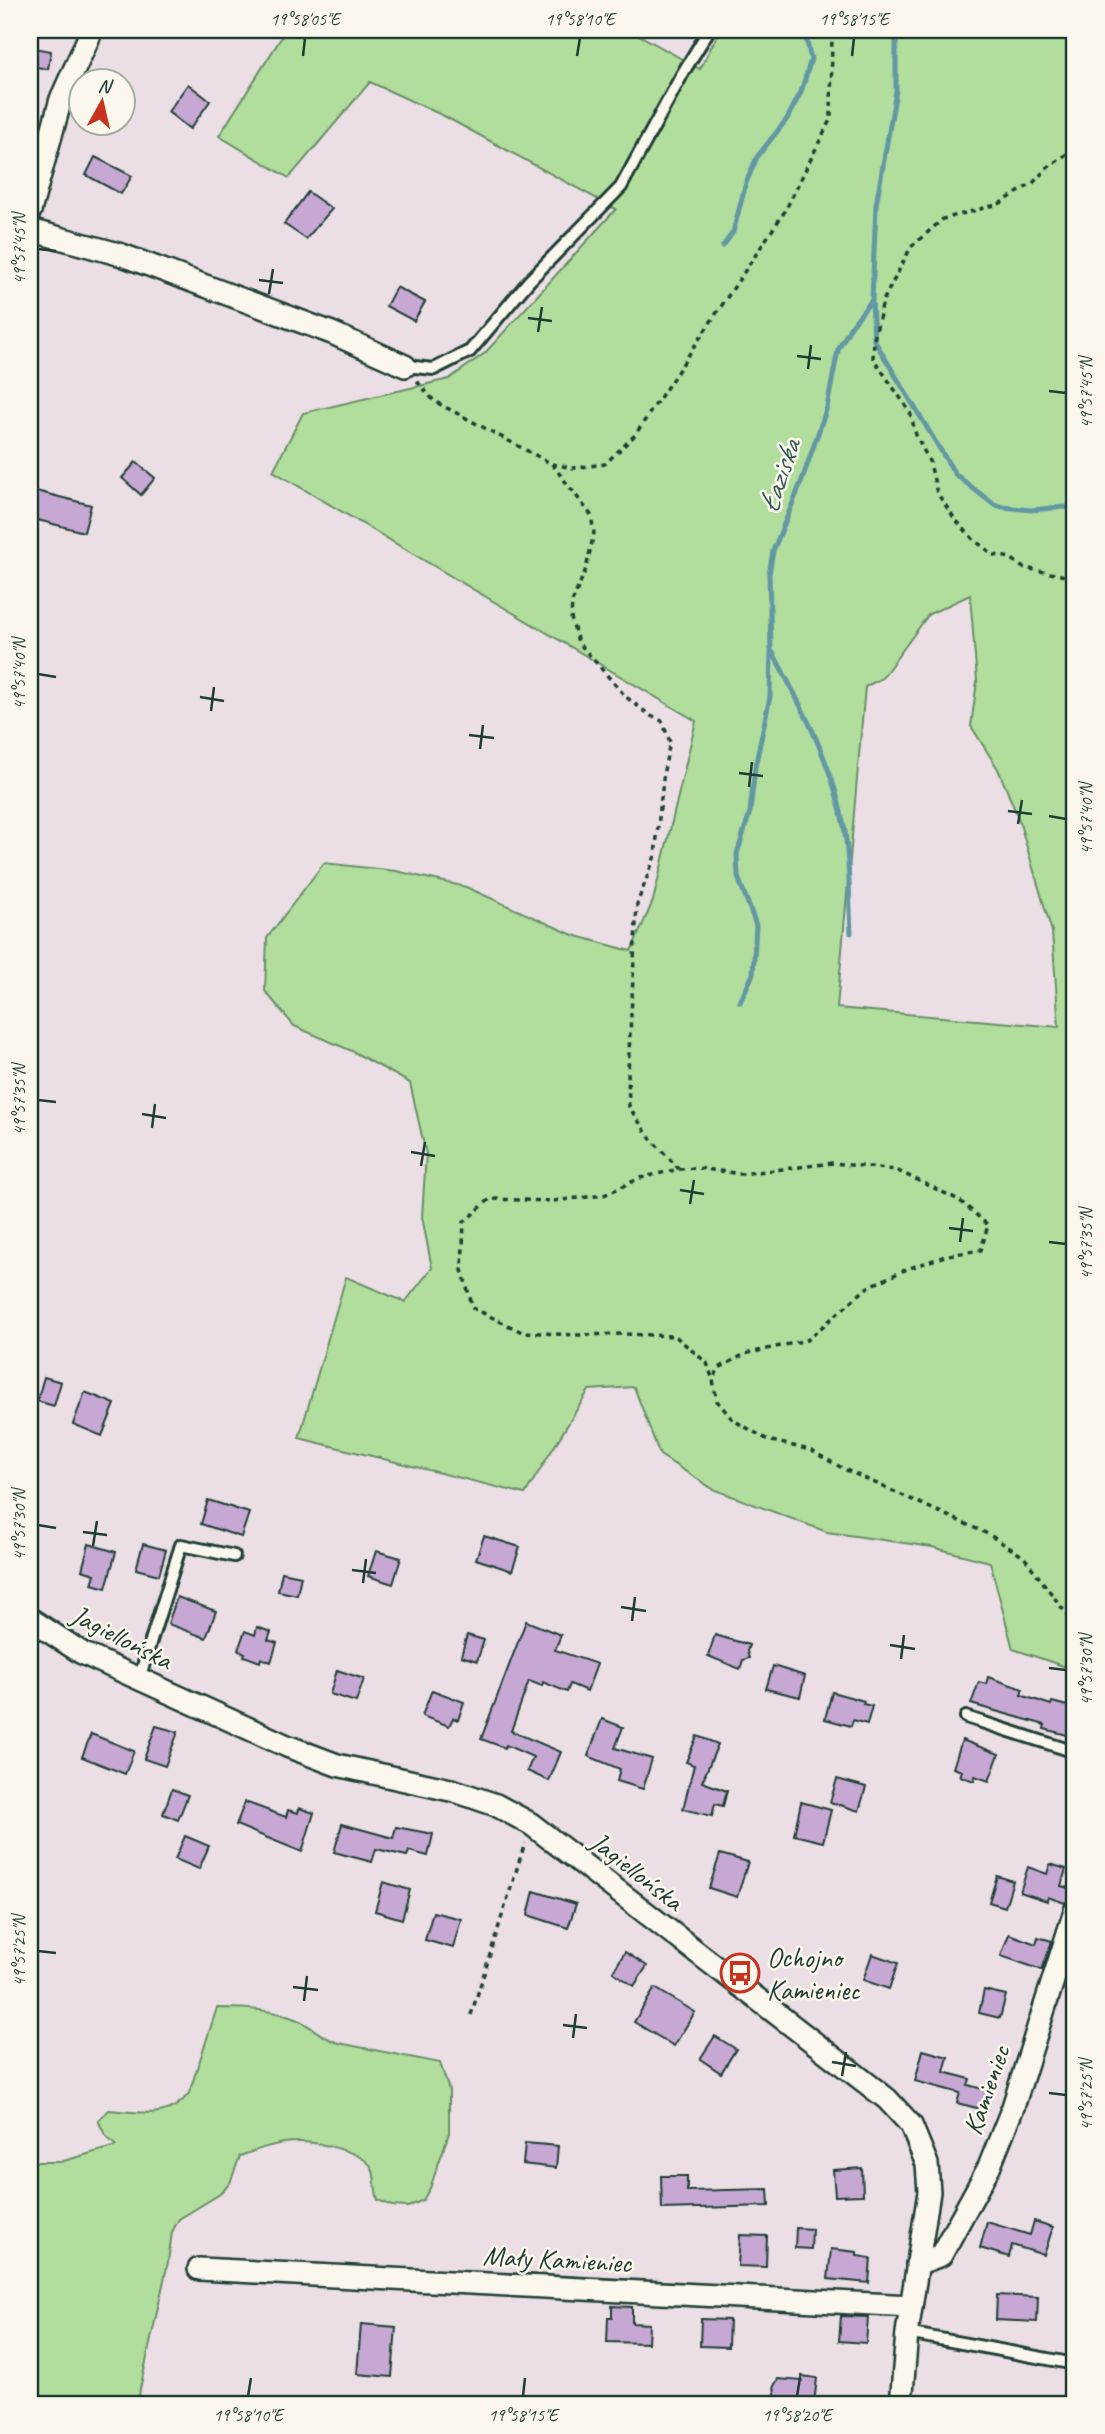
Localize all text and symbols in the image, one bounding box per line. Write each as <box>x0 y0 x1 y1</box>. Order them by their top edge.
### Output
text: 19°58'05"E <box>270 8 342 30</box>
text: 19°58'10"E <box>545 8 617 30</box>
text: 19°58'15"E <box>819 8 891 30</box>
north arrow <box>66 66 136 136</box>
text: N <box>97 73 115 99</box>
text: 49°57'45"N <box>8 210 30 284</box>
text: 49°57'45"N <box>1075 354 1097 428</box>
water label: Łaziska <box>749 431 810 517</box>
text: 49°57'40"N <box>8 635 30 709</box>
text: 49°57'40"N <box>1075 780 1097 854</box>
text: 49°57'35"N <box>8 1061 30 1135</box>
text: 49°57'35"N <box>1075 1205 1097 1279</box>
text: 49°57'30"N <box>8 1486 30 1560</box>
street label: Jagiellońska <box>64 1596 180 1678</box>
text: 49°57'30"N <box>1075 1631 1097 1705</box>
street label: Jagiellońska <box>582 1822 692 1919</box>
text: 49°57'25"N <box>8 1912 30 1986</box>
place label: Ochojno Kamieniec <box>767 1940 861 2007</box>
bus stop icon: Ochojno Kamieniec <box>719 1952 761 1994</box>
street label: Kamieniec <box>954 2039 1018 2139</box>
text: 49°57'25"N <box>1075 2056 1097 2130</box>
street label: Mały Kamieniec <box>482 2238 634 2280</box>
text: 19°58'10"E <box>213 2404 285 2426</box>
text: 19°58'15"E <box>488 2404 560 2426</box>
text: 19°58'20"E <box>762 2404 834 2426</box>

